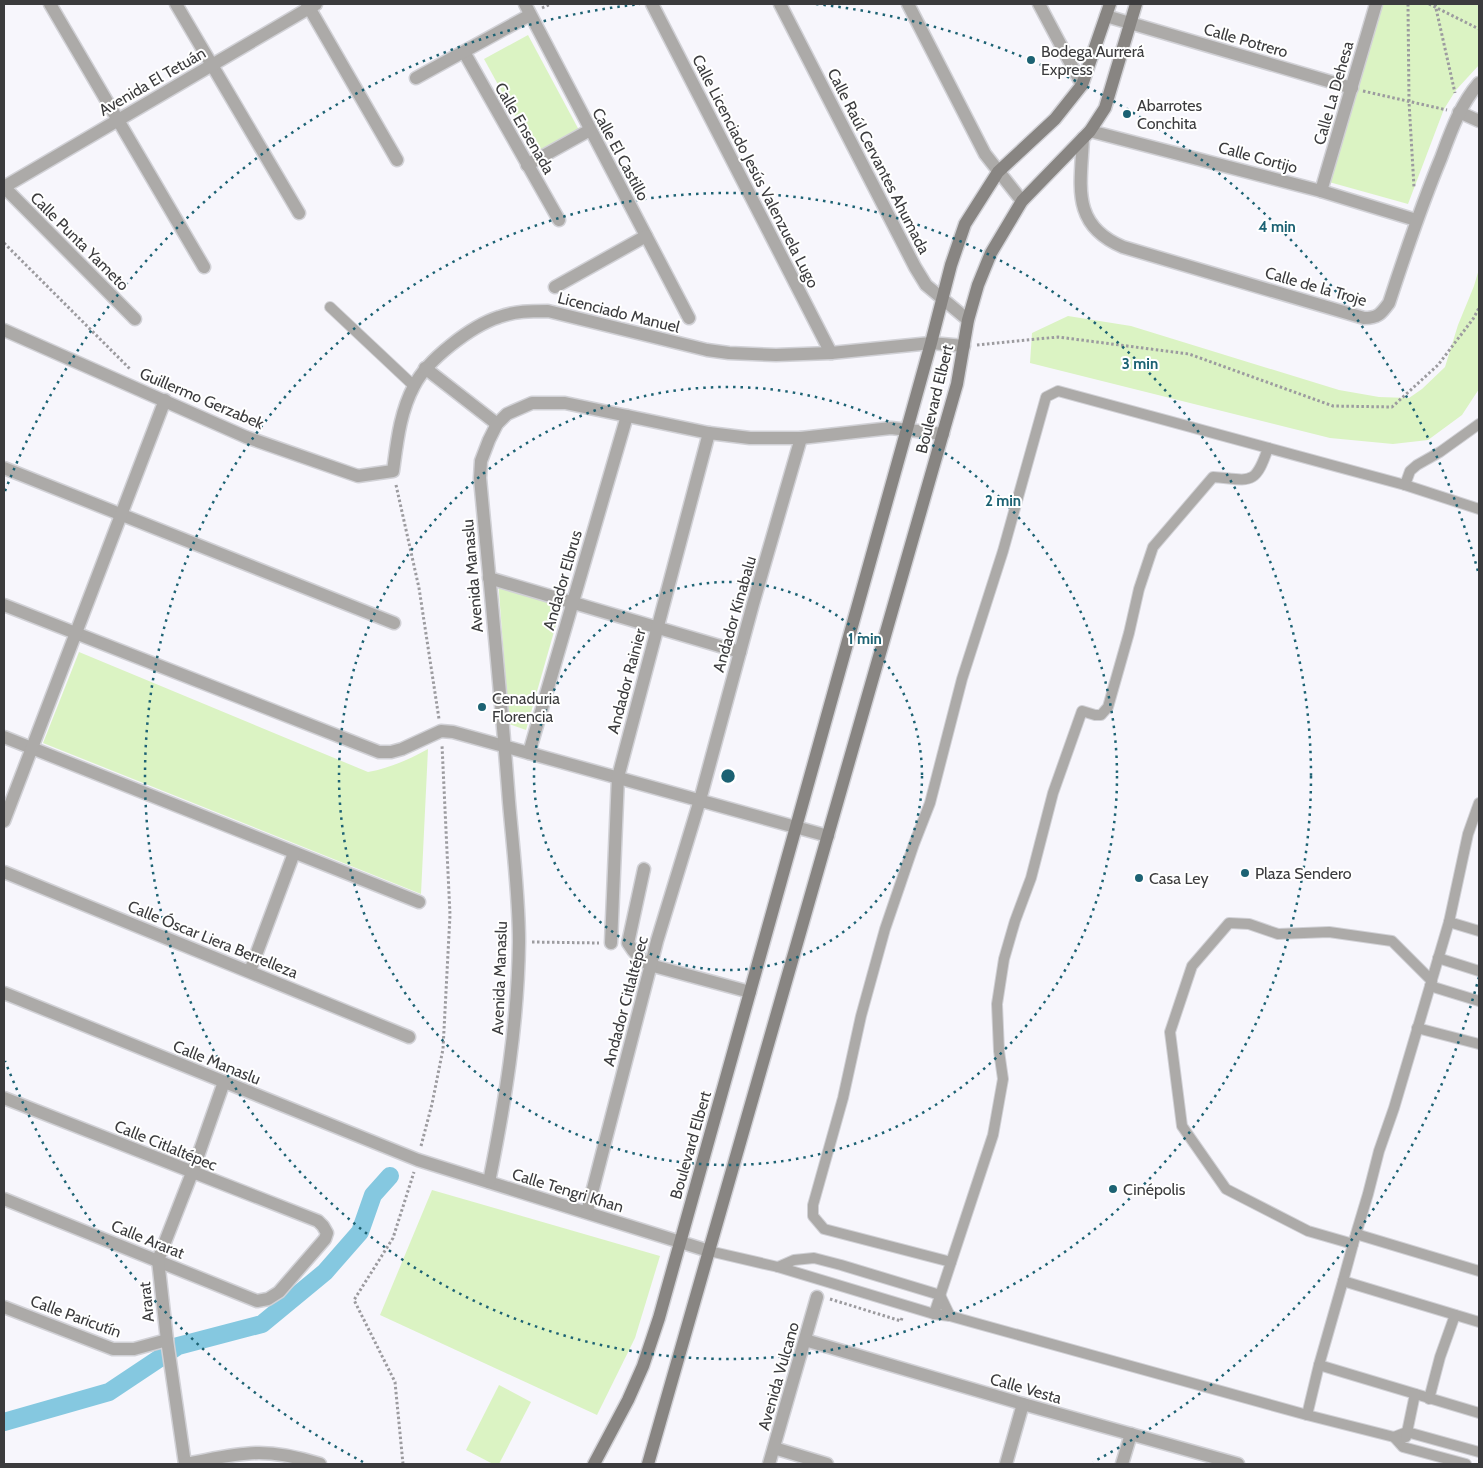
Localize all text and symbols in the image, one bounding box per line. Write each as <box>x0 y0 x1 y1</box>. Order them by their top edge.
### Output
street label: Calle Potrero <box>1202 19 1290 62</box>
street label: Calle La Dehesa <box>1310 39 1357 147</box>
place label: Bodega Aurrerá Express <box>1041 42 1145 79</box>
street label: Avenida El Tetuán <box>96 43 209 120</box>
street label: Calle Licenciado Jesús Valenzuela Lugo <box>688 51 823 291</box>
marker: Bodega Aurrerá Express <box>1025 54 1037 66</box>
street label: Calle Raúl Cervantes Ahumada <box>823 65 934 258</box>
street label: Calle Ensenada <box>491 79 559 178</box>
place label: Abarrotes Conchita <box>1137 96 1203 133</box>
street label: Calle El Castillo <box>588 105 653 204</box>
marker: Abarrotes Conchita <box>1121 108 1133 120</box>
street label: Calle Cortijo <box>1216 138 1300 177</box>
street label: Calle Punta Yameto <box>26 188 133 295</box>
text: 4 min <box>1258 218 1296 236</box>
street label: Calle de la Troje <box>1263 263 1369 310</box>
street label: Licenciado Manuel <box>556 288 682 337</box>
street label: Boulevard Elbert <box>912 342 957 456</box>
text: 3 min <box>1122 355 1158 373</box>
street label: Guillermo Gerzabek <box>137 364 267 434</box>
text: 2 min <box>985 492 1021 510</box>
street label: Avenida Manaslu <box>458 518 487 633</box>
street label: Andador Elbrus <box>539 528 586 632</box>
street label: Andador Kinabalu <box>709 554 760 674</box>
street label: Andador Rainier <box>603 626 650 736</box>
text: 1 min <box>848 630 882 648</box>
place label: Cenaduria Florencia <box>492 689 560 726</box>
marker: Cenaduria Florencia <box>476 701 488 713</box>
centre of rings <box>719 767 737 785</box>
place label: Plaza Sendero <box>1255 864 1352 883</box>
marker: Plaza Sendero <box>1239 867 1251 879</box>
place label: Casa Ley <box>1149 869 1209 888</box>
marker: Casa Ley <box>1133 872 1145 884</box>
street label: Calle Óscar Liera Berrelleza <box>125 897 301 982</box>
street label: Avenida Manaslu <box>488 921 511 1035</box>
street label: Andador Citlaltépec <box>599 934 652 1068</box>
street label: Calle Manaslu <box>170 1036 263 1089</box>
street label: Boulevard Elbert <box>666 1088 715 1201</box>
street label: Calle Citlaltépec <box>112 1116 220 1175</box>
street label: Calle Tengri Khan <box>510 1164 626 1216</box>
place label: Cinépolis <box>1123 1180 1186 1199</box>
marker: Cinépolis <box>1107 1183 1119 1195</box>
street label: Calle Ararat <box>108 1216 188 1263</box>
street label: Ararat <box>135 1280 158 1323</box>
street label: Calle Paricutín <box>28 1291 124 1342</box>
street label: Avenida Vulcano <box>754 1320 803 1432</box>
street label: Calle Vesta <box>988 1369 1064 1408</box>

